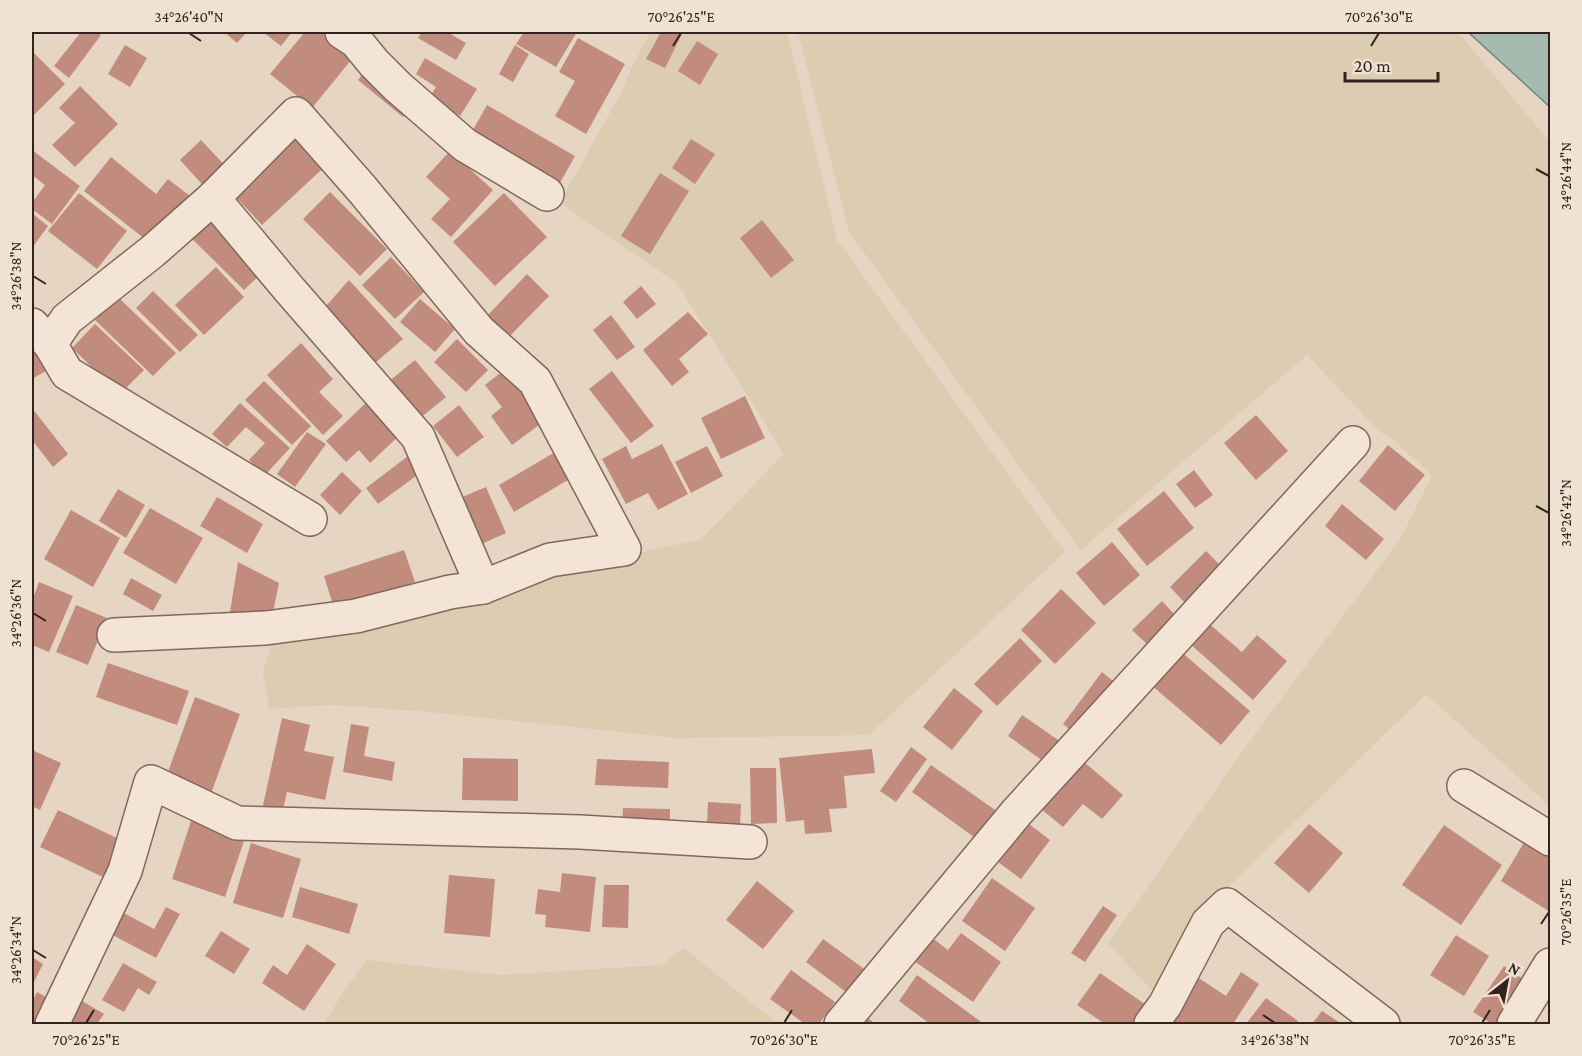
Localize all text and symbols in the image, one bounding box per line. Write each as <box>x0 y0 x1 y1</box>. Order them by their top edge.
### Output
text: 34°26'40"N <box>154 9 224 25</box>
text: 70°26'25"E <box>647 9 715 25</box>
text: 70°26'30"E <box>1345 9 1413 25</box>
scale bar <box>1345 45 1438 83</box>
text: 20 m <box>1354 56 1391 76</box>
text: 34°26'44"N <box>1558 142 1574 210</box>
text: 34°26'38"N <box>8 241 24 310</box>
text: 34°26'42"N <box>1558 479 1574 547</box>
text: 34°26'36"N <box>8 579 24 647</box>
text: 70°26'35"E <box>1558 879 1574 945</box>
text: 34°26'34"N <box>8 916 24 984</box>
north arrow <box>1477 951 1537 1011</box>
text: N <box>1505 958 1524 979</box>
text: 70°26'25"E <box>52 1032 120 1048</box>
text: 70°26'30"E <box>750 1032 818 1048</box>
text: 34°26'38"N <box>1241 1032 1310 1048</box>
text: 70°26'35"E <box>1449 1032 1515 1048</box>

